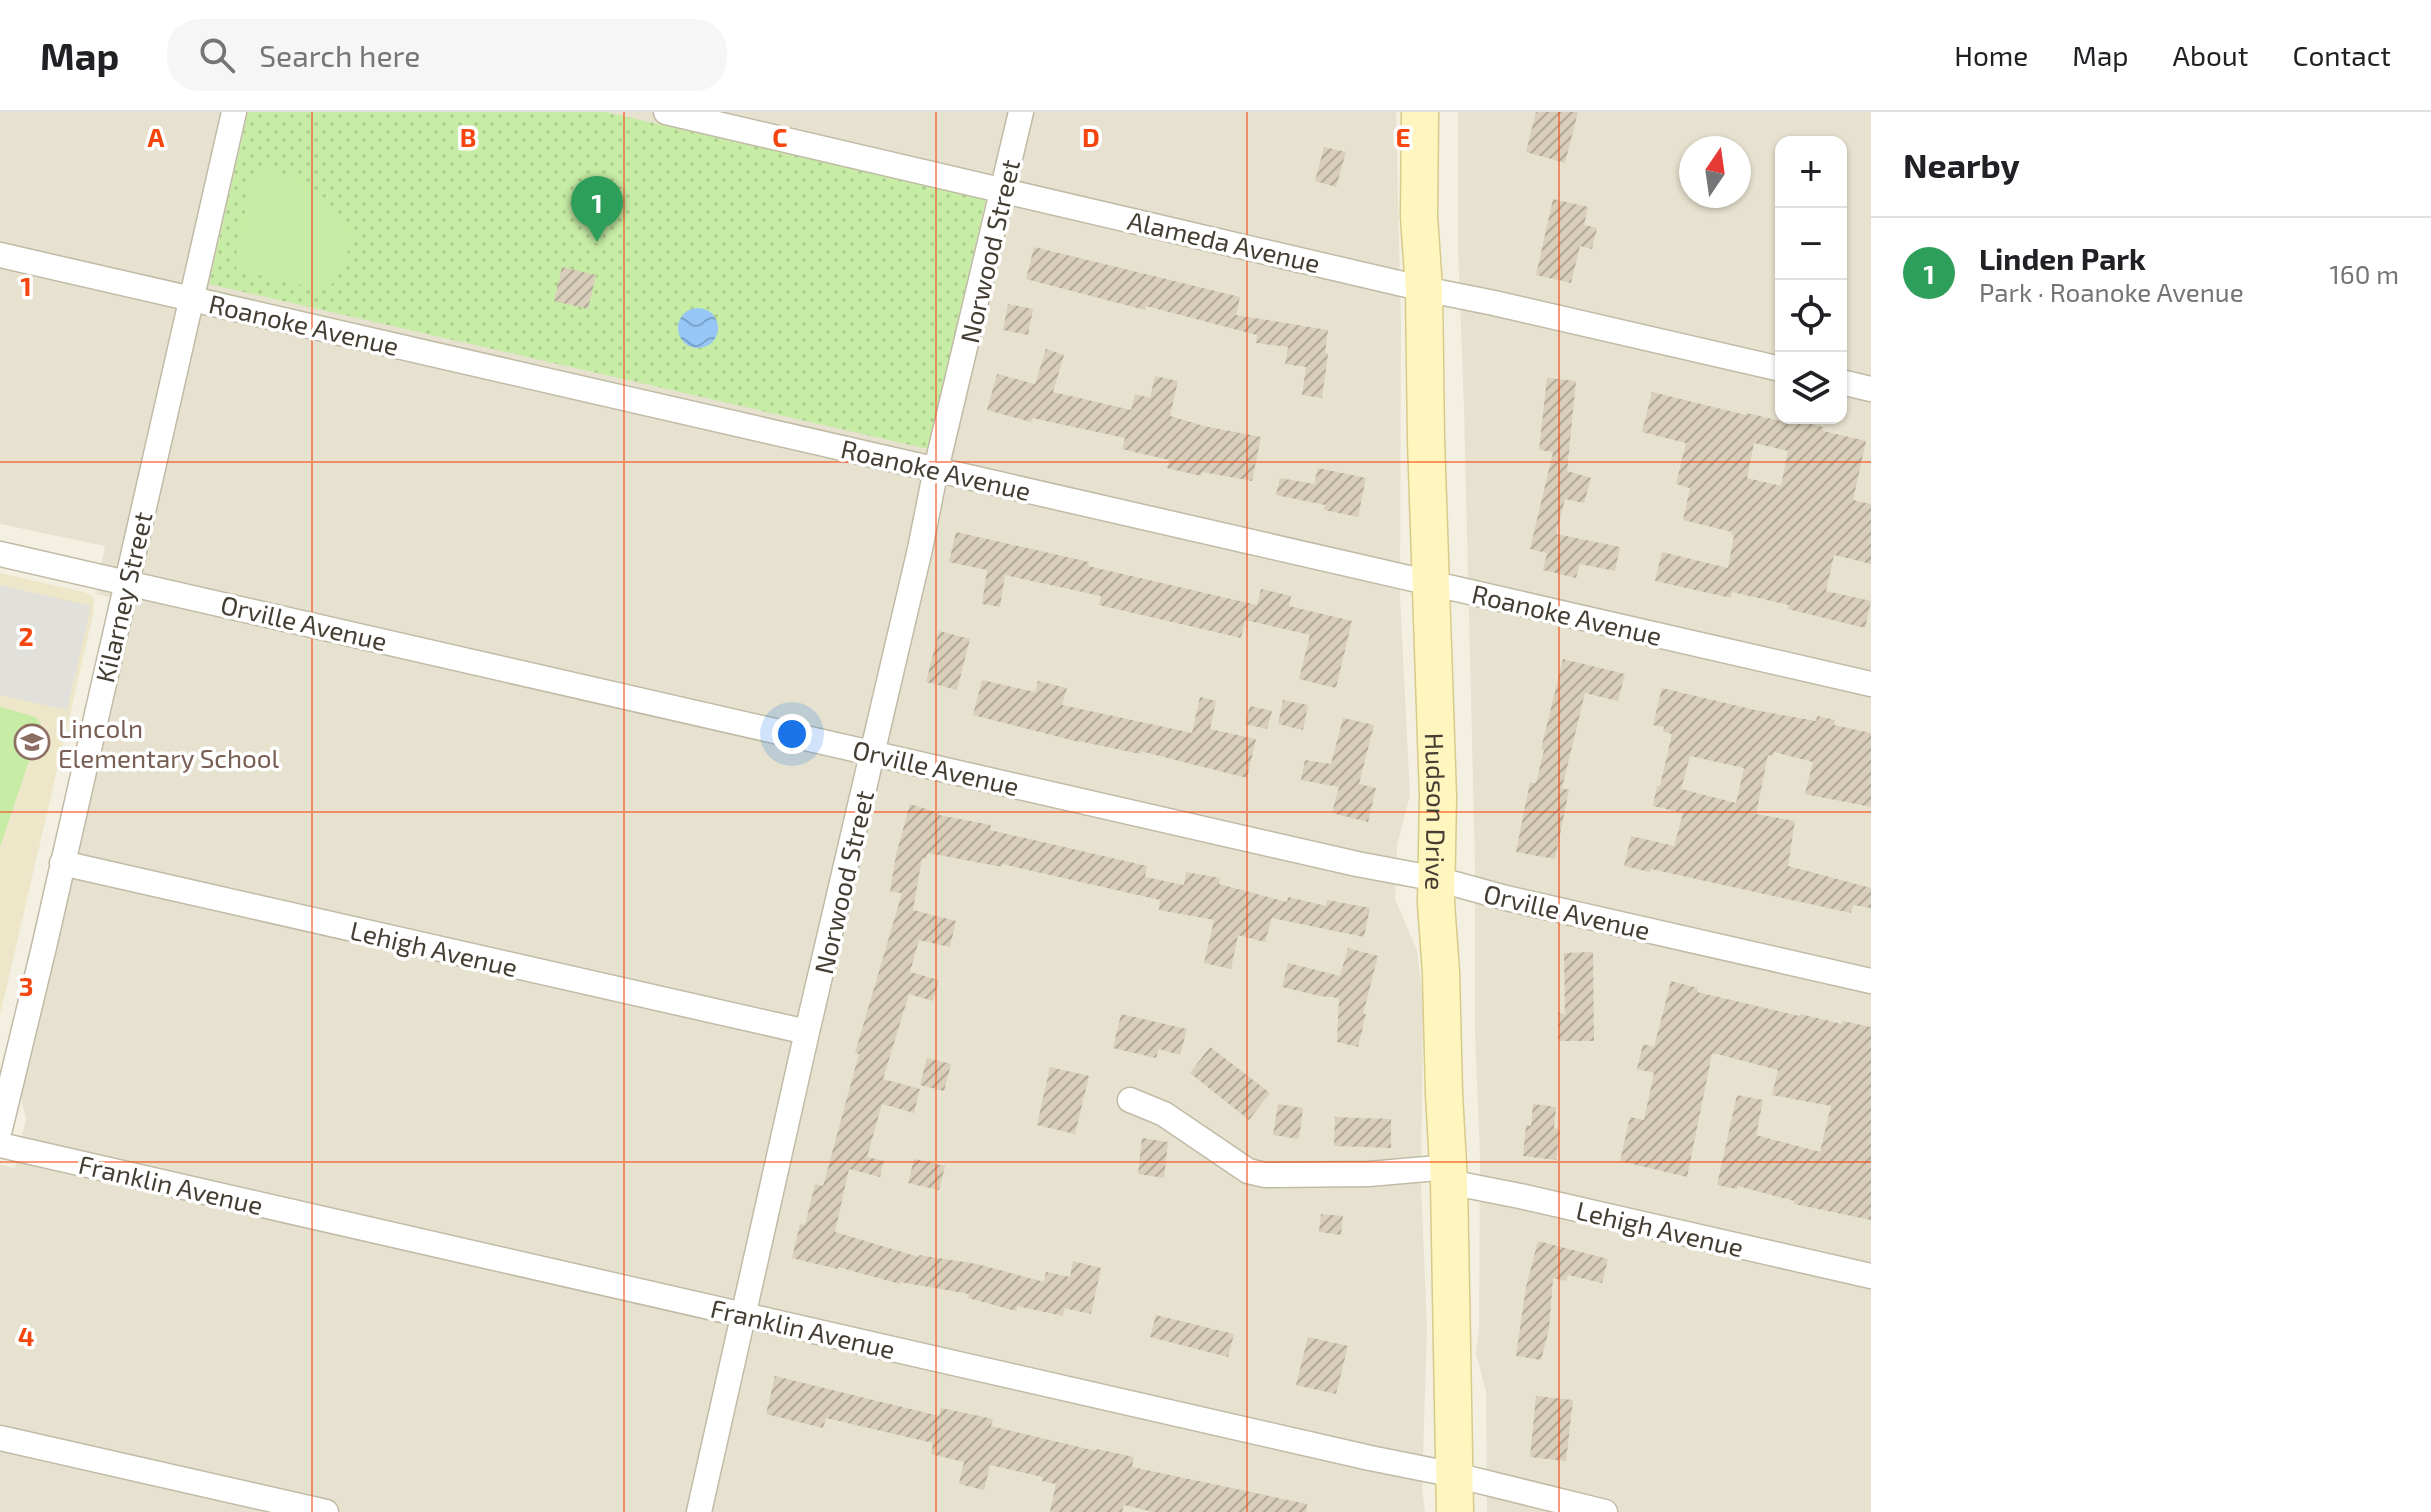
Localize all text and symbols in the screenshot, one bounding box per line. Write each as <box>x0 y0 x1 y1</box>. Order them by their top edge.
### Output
search box <box>167 19 727 91</box>
text: Map <box>40 32 119 78</box>
icon: search <box>195 33 239 77</box>
text: Search here <box>259 37 420 73</box>
text: Home <box>1954 38 2028 72</box>
text: Map <box>2072 38 2129 72</box>
text: About <box>2173 38 2248 72</box>
text: Contact <box>2292 38 2391 72</box>
text: A <box>148 121 165 152</box>
text: B <box>460 121 476 152</box>
text: C <box>772 121 788 152</box>
text: D <box>1082 121 1100 152</box>
text: E <box>1395 121 1411 152</box>
north arrow <box>1679 136 1751 208</box>
map controls <box>1775 136 1847 424</box>
button: + <box>1775 136 1847 208</box>
text: Nearby <box>1903 144 2020 185</box>
street label: Norwood Street <box>953 156 1025 346</box>
pin: 1 <box>571 176 623 242</box>
street label: Alameda Avenue <box>1125 204 1323 278</box>
button: − <box>1775 208 1847 280</box>
text: Linden Park <box>1979 240 2146 276</box>
text: 1 <box>1923 258 1935 289</box>
text: 160 m <box>2330 258 2399 289</box>
text: 1 <box>20 270 32 301</box>
text: Park · Roanoke Avenue <box>1979 276 2244 307</box>
button: locate <box>1775 280 1847 352</box>
street label: Roanoke Avenue <box>206 287 402 361</box>
button: layers <box>1775 352 1847 424</box>
street label: Roanoke Avenue <box>838 432 1034 506</box>
street label: Kilarney Street <box>88 508 158 685</box>
street label: Roanoke Avenue <box>1469 577 1665 651</box>
street label: Orville Avenue <box>218 588 390 656</box>
text: 2 <box>18 620 34 651</box>
place label: Lincoln Elementary School <box>58 712 280 773</box>
your location <box>772 714 812 754</box>
school or university icon: Lincoln Elementary School <box>13 723 51 761</box>
street label: Hudson Drive <box>1420 732 1454 891</box>
street label: Orville Avenue <box>850 733 1022 801</box>
street label: Norwood Street <box>807 787 879 977</box>
street label: Orville Avenue <box>1481 877 1653 945</box>
street label: Lehigh Avenue <box>347 914 521 982</box>
text: 3 <box>19 970 33 1001</box>
street label: Franklin Avenue <box>76 1148 266 1220</box>
street label: Lehigh Avenue <box>1573 1194 1747 1262</box>
street label: Franklin Avenue <box>708 1292 898 1364</box>
text: 4 <box>18 1320 34 1351</box>

